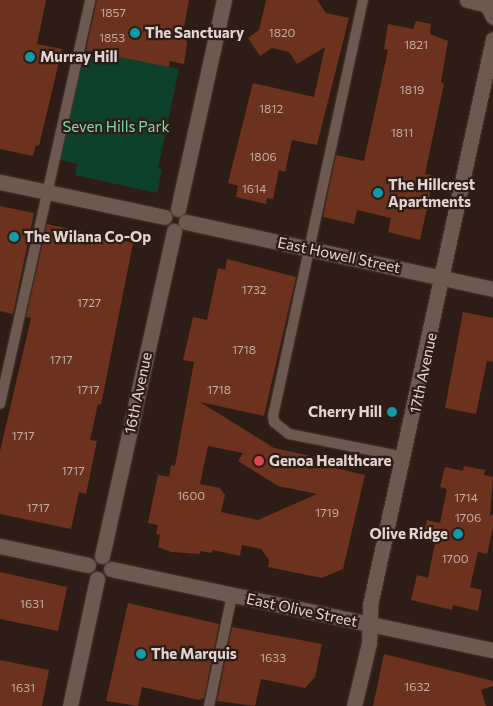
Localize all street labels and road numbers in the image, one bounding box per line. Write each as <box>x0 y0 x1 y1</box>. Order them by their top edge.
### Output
street label: East Howell Street <box>276 233 402 277</box>
street label: 17th Avenue <box>406 331 440 415</box>
street label: 16th Avenue <box>121 350 155 436</box>
street label: East Olive Street <box>245 589 359 631</box>

